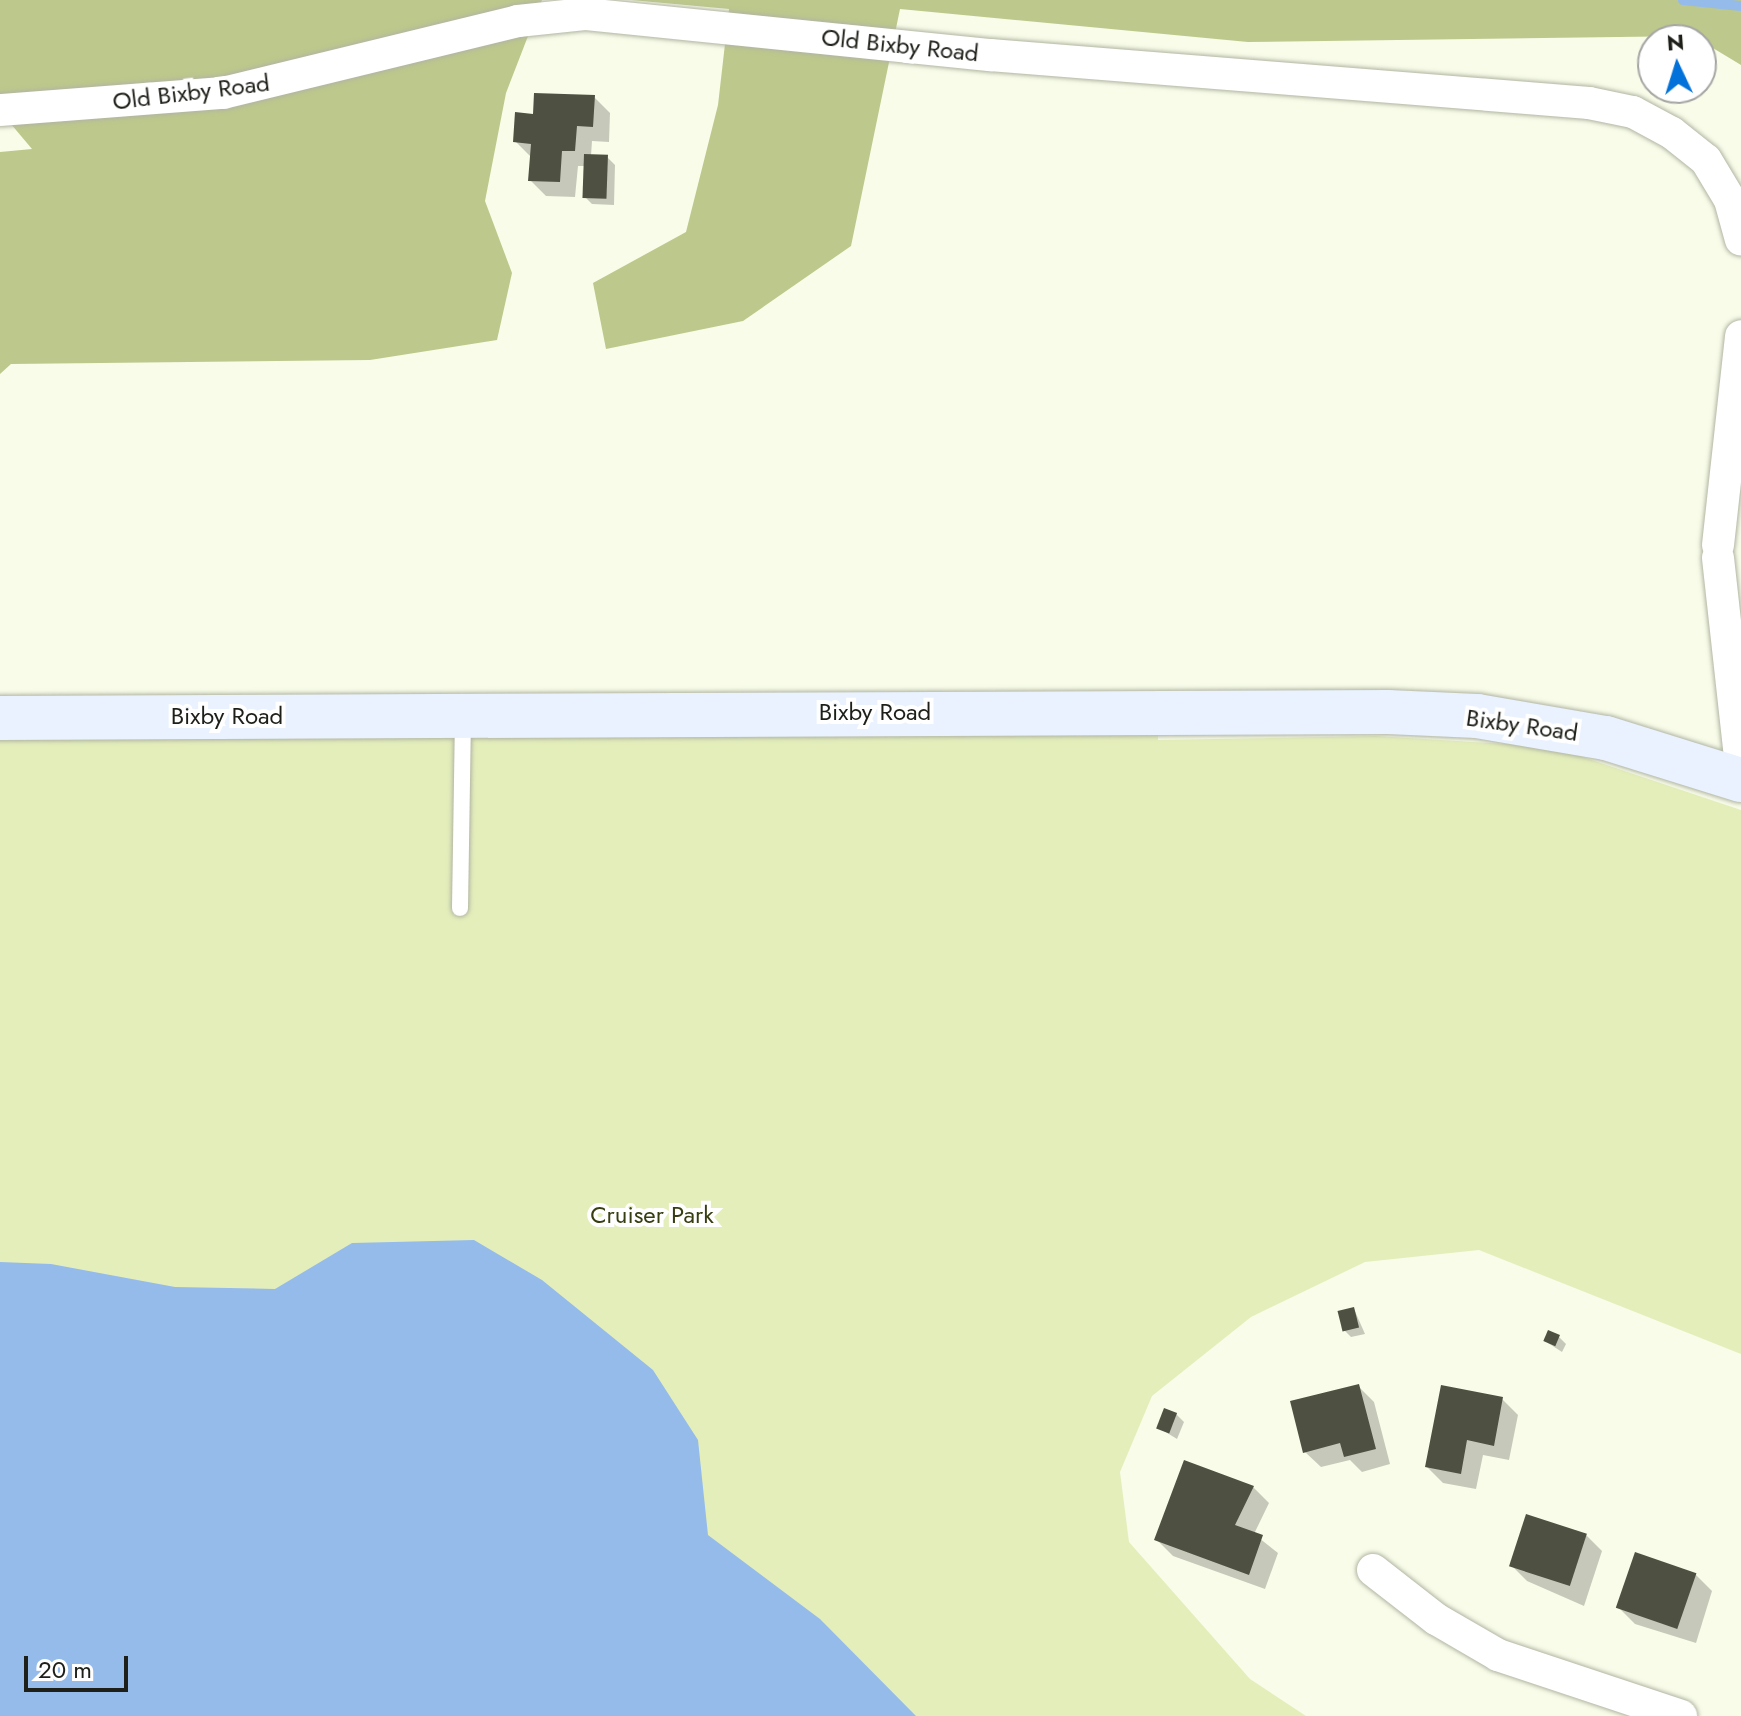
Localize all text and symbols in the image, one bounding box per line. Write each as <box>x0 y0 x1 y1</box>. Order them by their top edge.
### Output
street label: Old Bixby Road <box>820 22 980 68</box>
north arrow <box>1637 24 1717 104</box>
text: N <box>1666 25 1685 59</box>
street label: Old Bixby Road <box>111 68 271 116</box>
street label: Bixby Road <box>819 698 931 726</box>
street label: Bixby Road <box>171 702 283 730</box>
street label: Bixby Road <box>1464 703 1580 747</box>
park label: Cruiser Park <box>590 1201 714 1229</box>
scale bar <box>28 1640 132 1690</box>
text: 20 m <box>38 1652 92 1687</box>

